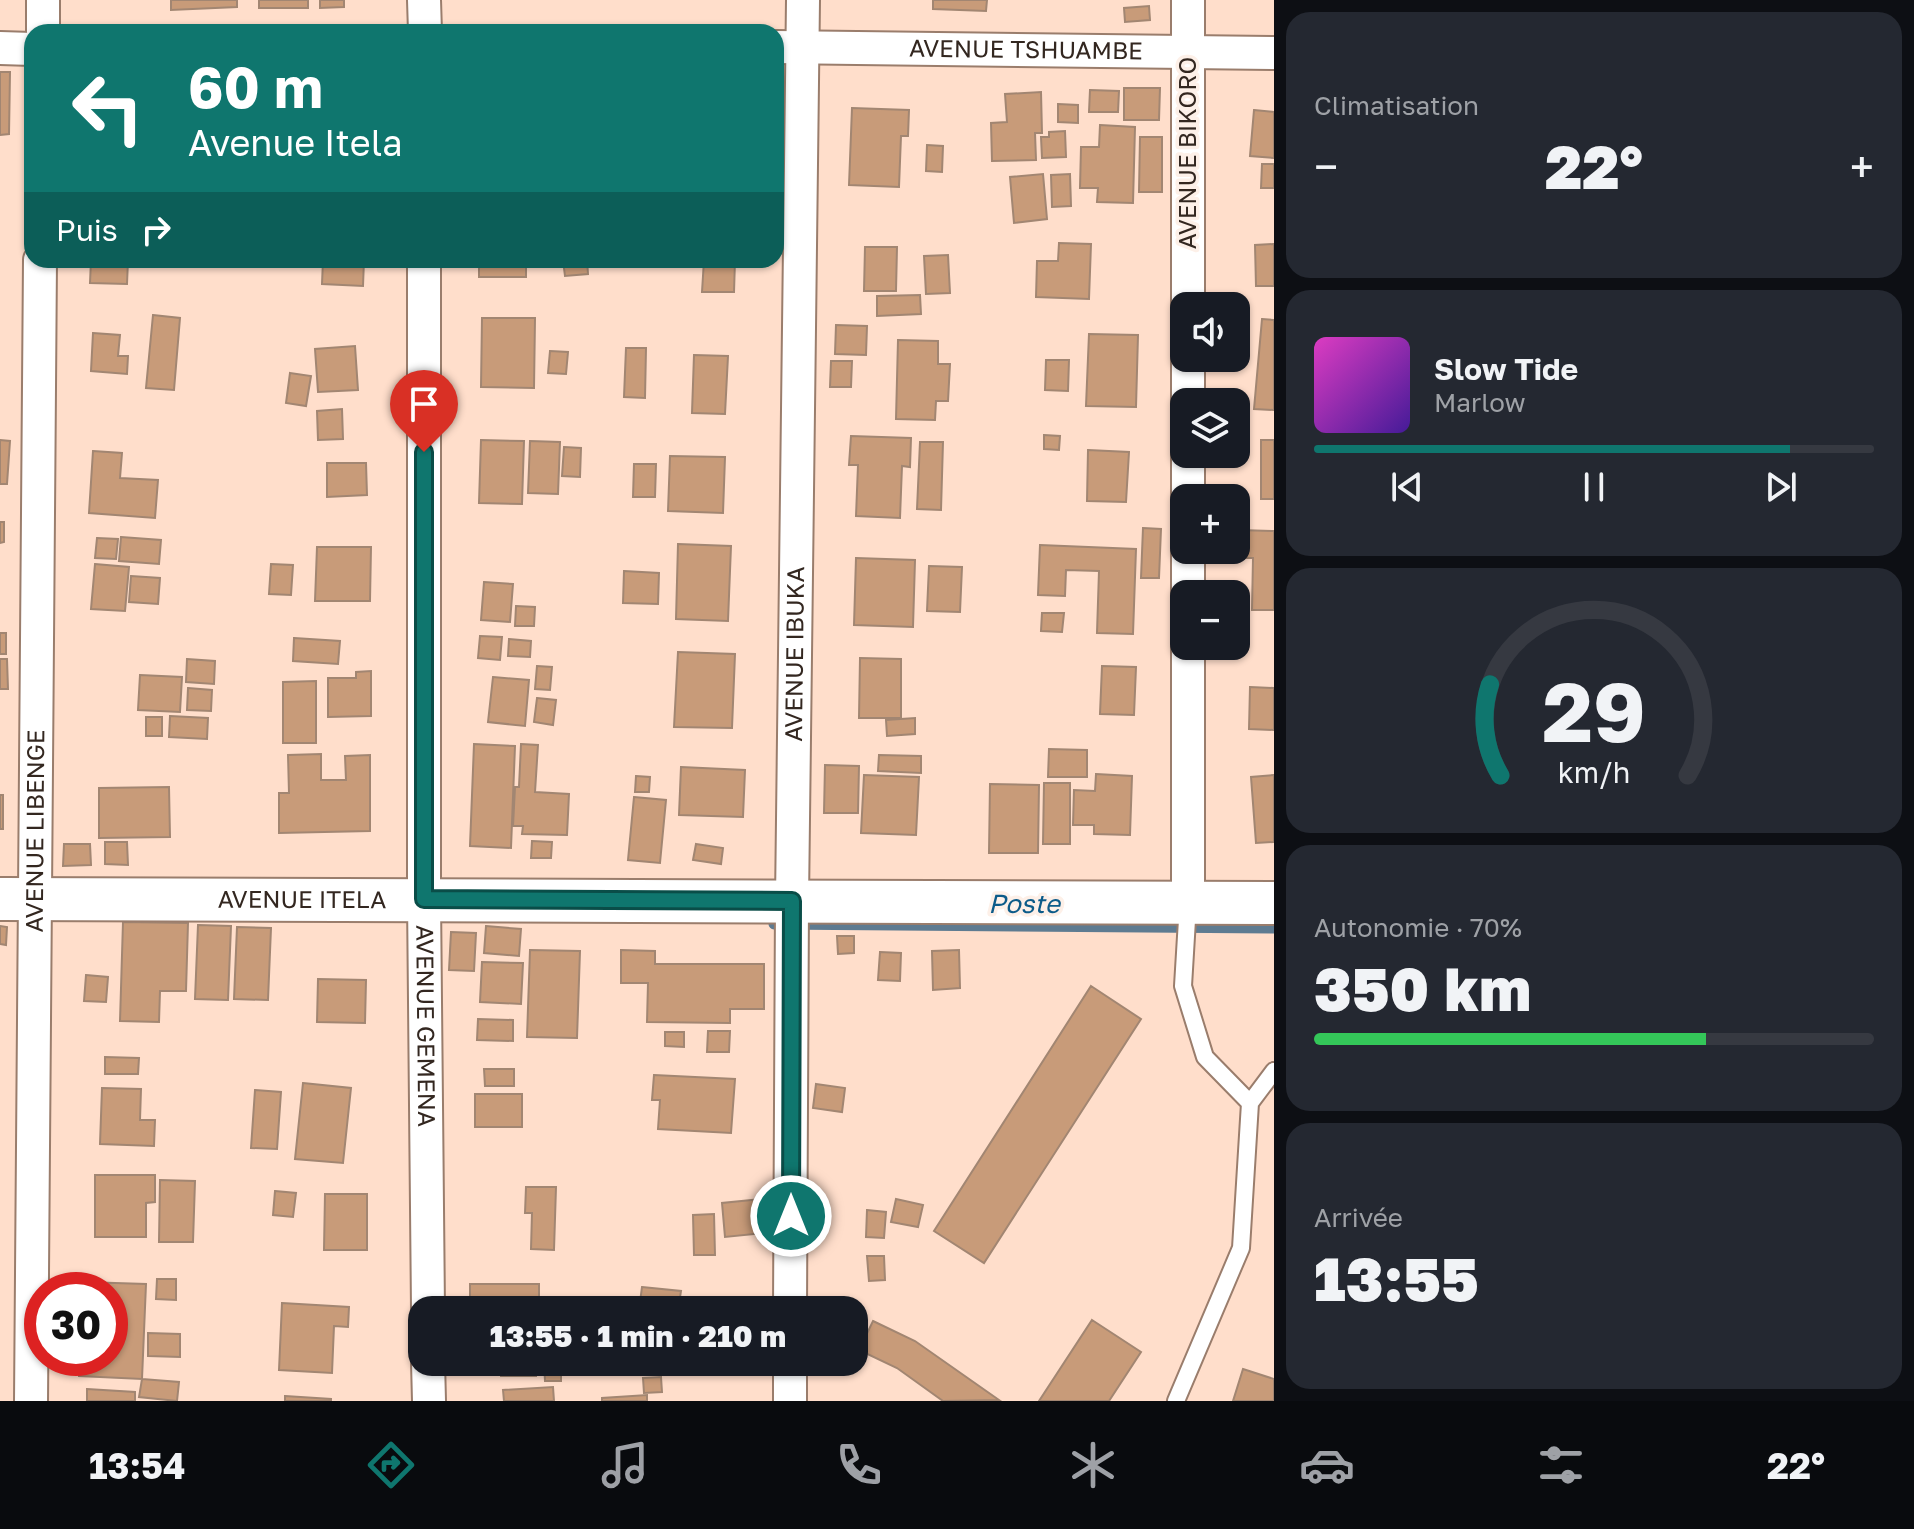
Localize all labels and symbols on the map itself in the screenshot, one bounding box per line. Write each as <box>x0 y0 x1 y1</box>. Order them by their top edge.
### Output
street label: AVENUE TSHUAMBE <box>909 33 1143 64</box>
street label: AVENUE BIKORO <box>1172 57 1201 249</box>
pin <box>390 370 458 452</box>
street label: AVENUE IBUKA <box>778 566 809 742</box>
street label: AVENUE LIBENGE <box>19 729 49 933</box>
street label: AVENUE ITELA <box>218 884 386 913</box>
water label: Poste <box>988 888 1062 919</box>
street label: AVENUE GEMENA <box>411 925 442 1127</box>
position arrow <box>749 1174 833 1258</box>
speed limit sign: 30 <box>24 1272 128 1376</box>

